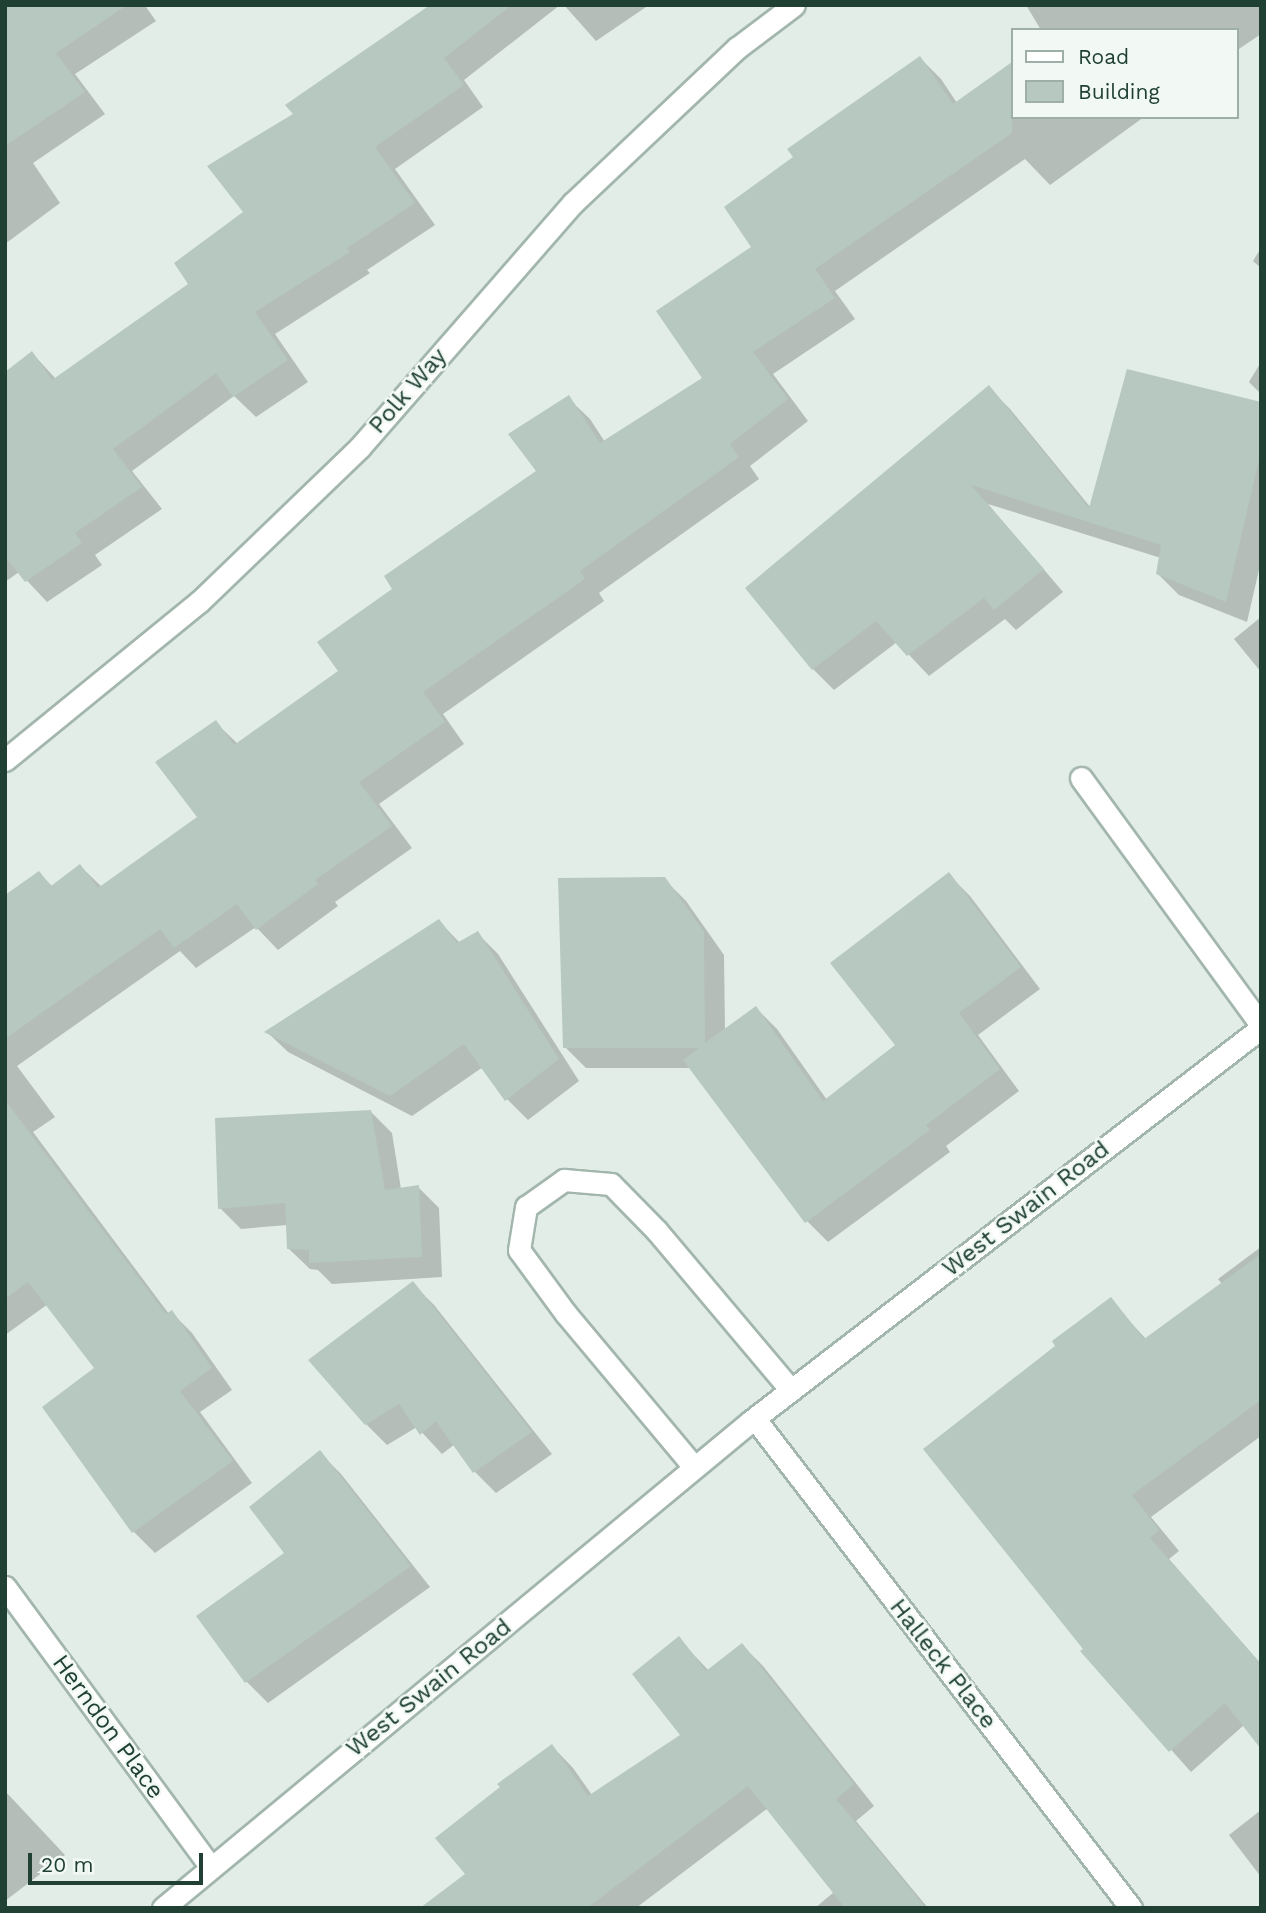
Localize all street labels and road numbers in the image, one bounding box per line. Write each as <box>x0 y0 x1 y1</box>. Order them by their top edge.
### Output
street label: Polk Way <box>363 342 453 440</box>
street label: West Swain Road <box>937 1135 1115 1283</box>
street label: Halleck Place <box>883 1593 1003 1735</box>
street label: West Swain Road <box>341 1613 517 1763</box>
street label: Herndon Place <box>46 1649 170 1805</box>

